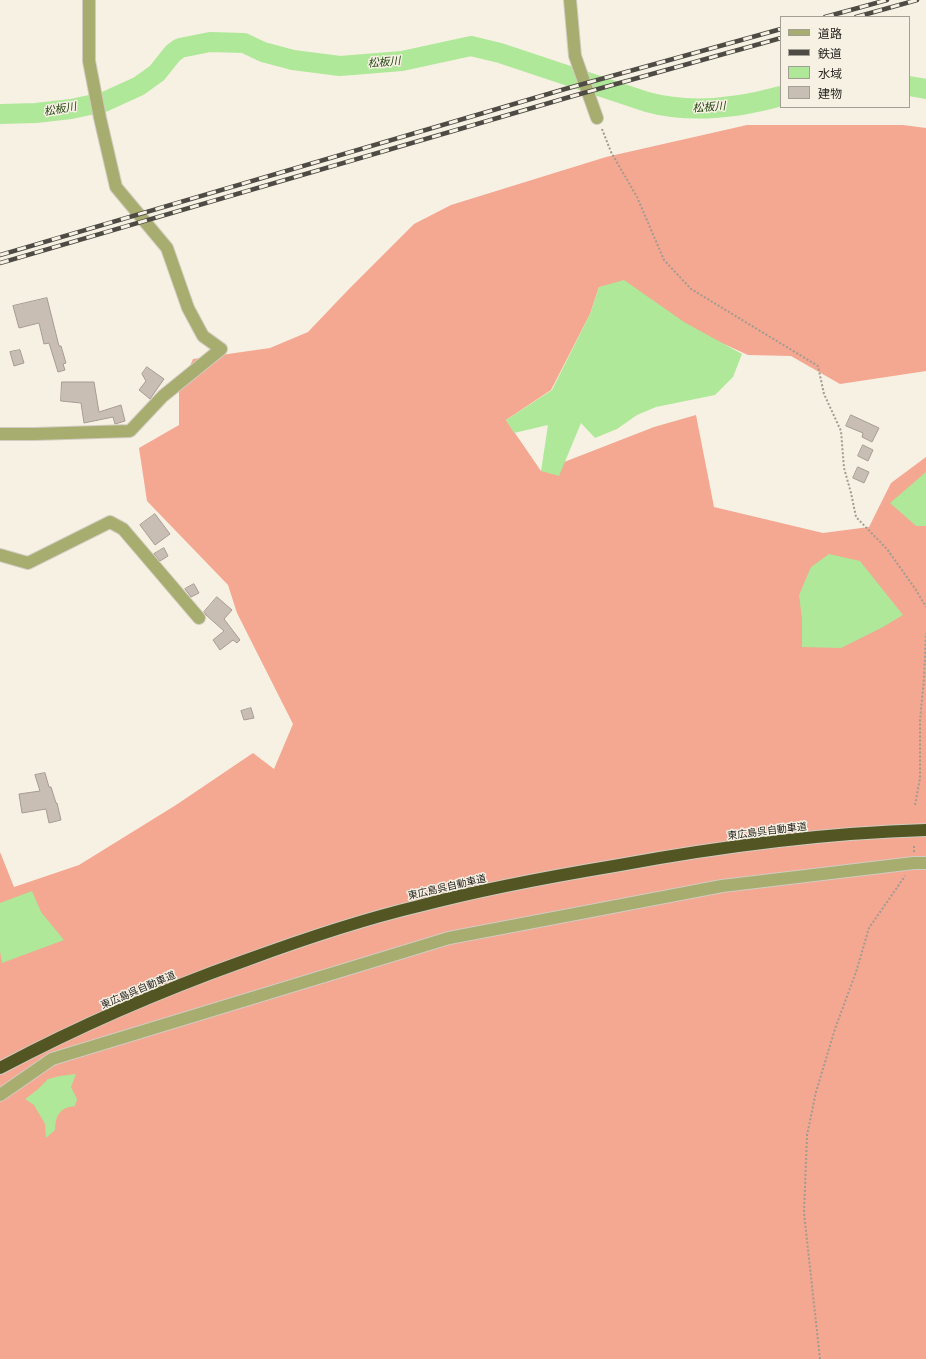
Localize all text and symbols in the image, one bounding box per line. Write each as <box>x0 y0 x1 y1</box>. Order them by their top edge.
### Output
legend <box>780 16 910 108</box>
text: 道路 <box>818 26 842 40</box>
text: 鉄道 <box>818 46 842 60</box>
water label: 松板川 <box>367 54 401 70</box>
text: 水域 <box>818 66 842 80</box>
text: 建物 <box>818 86 842 100</box>
water label: 松板川 <box>692 99 726 115</box>
water label: 松板川 <box>43 100 77 118</box>
street label: 東広島呉自動車道 <box>727 820 807 842</box>
street label: 東広島呉自動車道 <box>407 872 487 902</box>
street label: 東広島呉自動車道 <box>99 969 177 1011</box>

